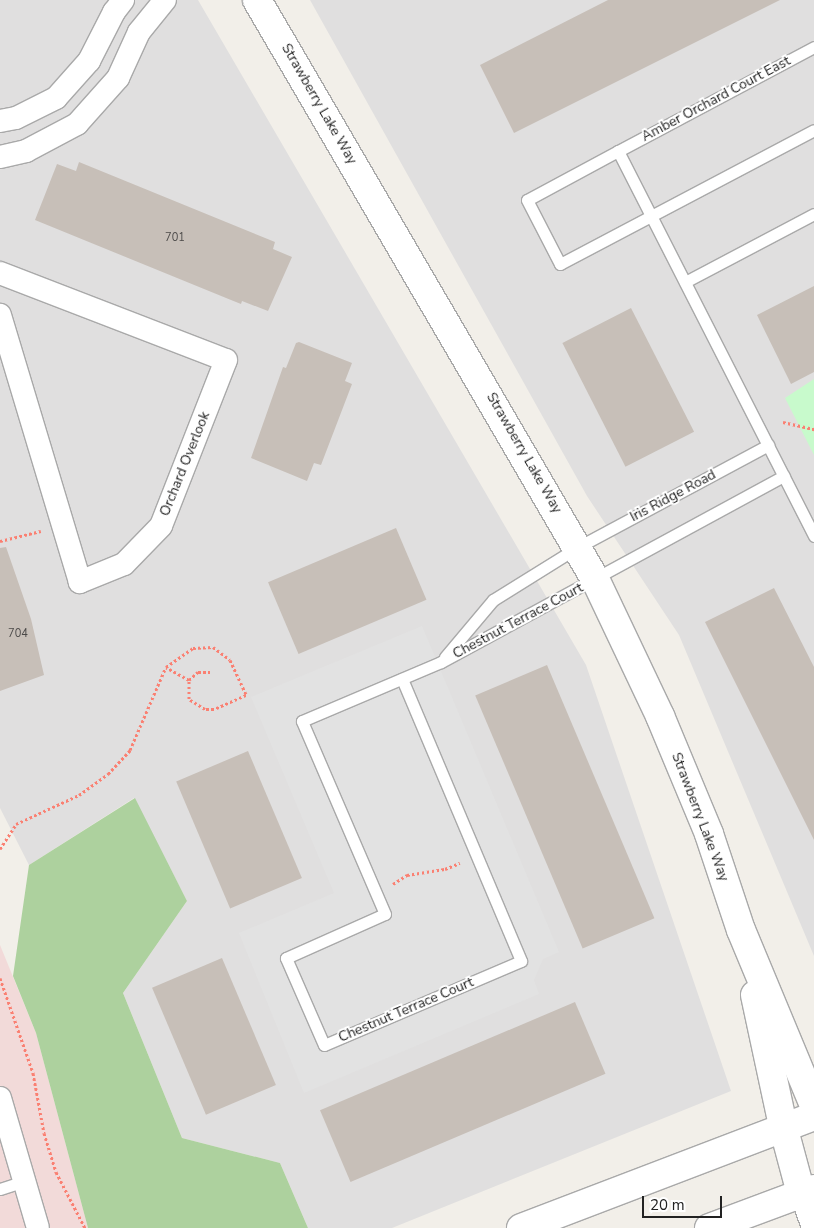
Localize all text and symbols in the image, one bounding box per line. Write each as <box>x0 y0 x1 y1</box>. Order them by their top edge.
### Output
street label: Strawberry Lake Way <box>278 41 360 167</box>
street label: Amber Orchard Court East <box>639 53 793 145</box>
house number: 701 <box>165 231 185 245</box>
street label: Strawberry Lake Way <box>483 390 565 516</box>
street label: Orchard Overlook <box>156 409 214 519</box>
street label: Iris Ridge Road <box>627 466 719 526</box>
street label: Chestnut Terrace Court <box>450 580 586 662</box>
house number: 704 <box>8 627 28 641</box>
street label: Strawberry Lake Way <box>668 750 732 884</box>
street label: Chestnut Terrace Court <box>336 974 476 1046</box>
scale bar <box>644 1186 724 1218</box>
text: 20 m <box>650 1195 685 1215</box>

